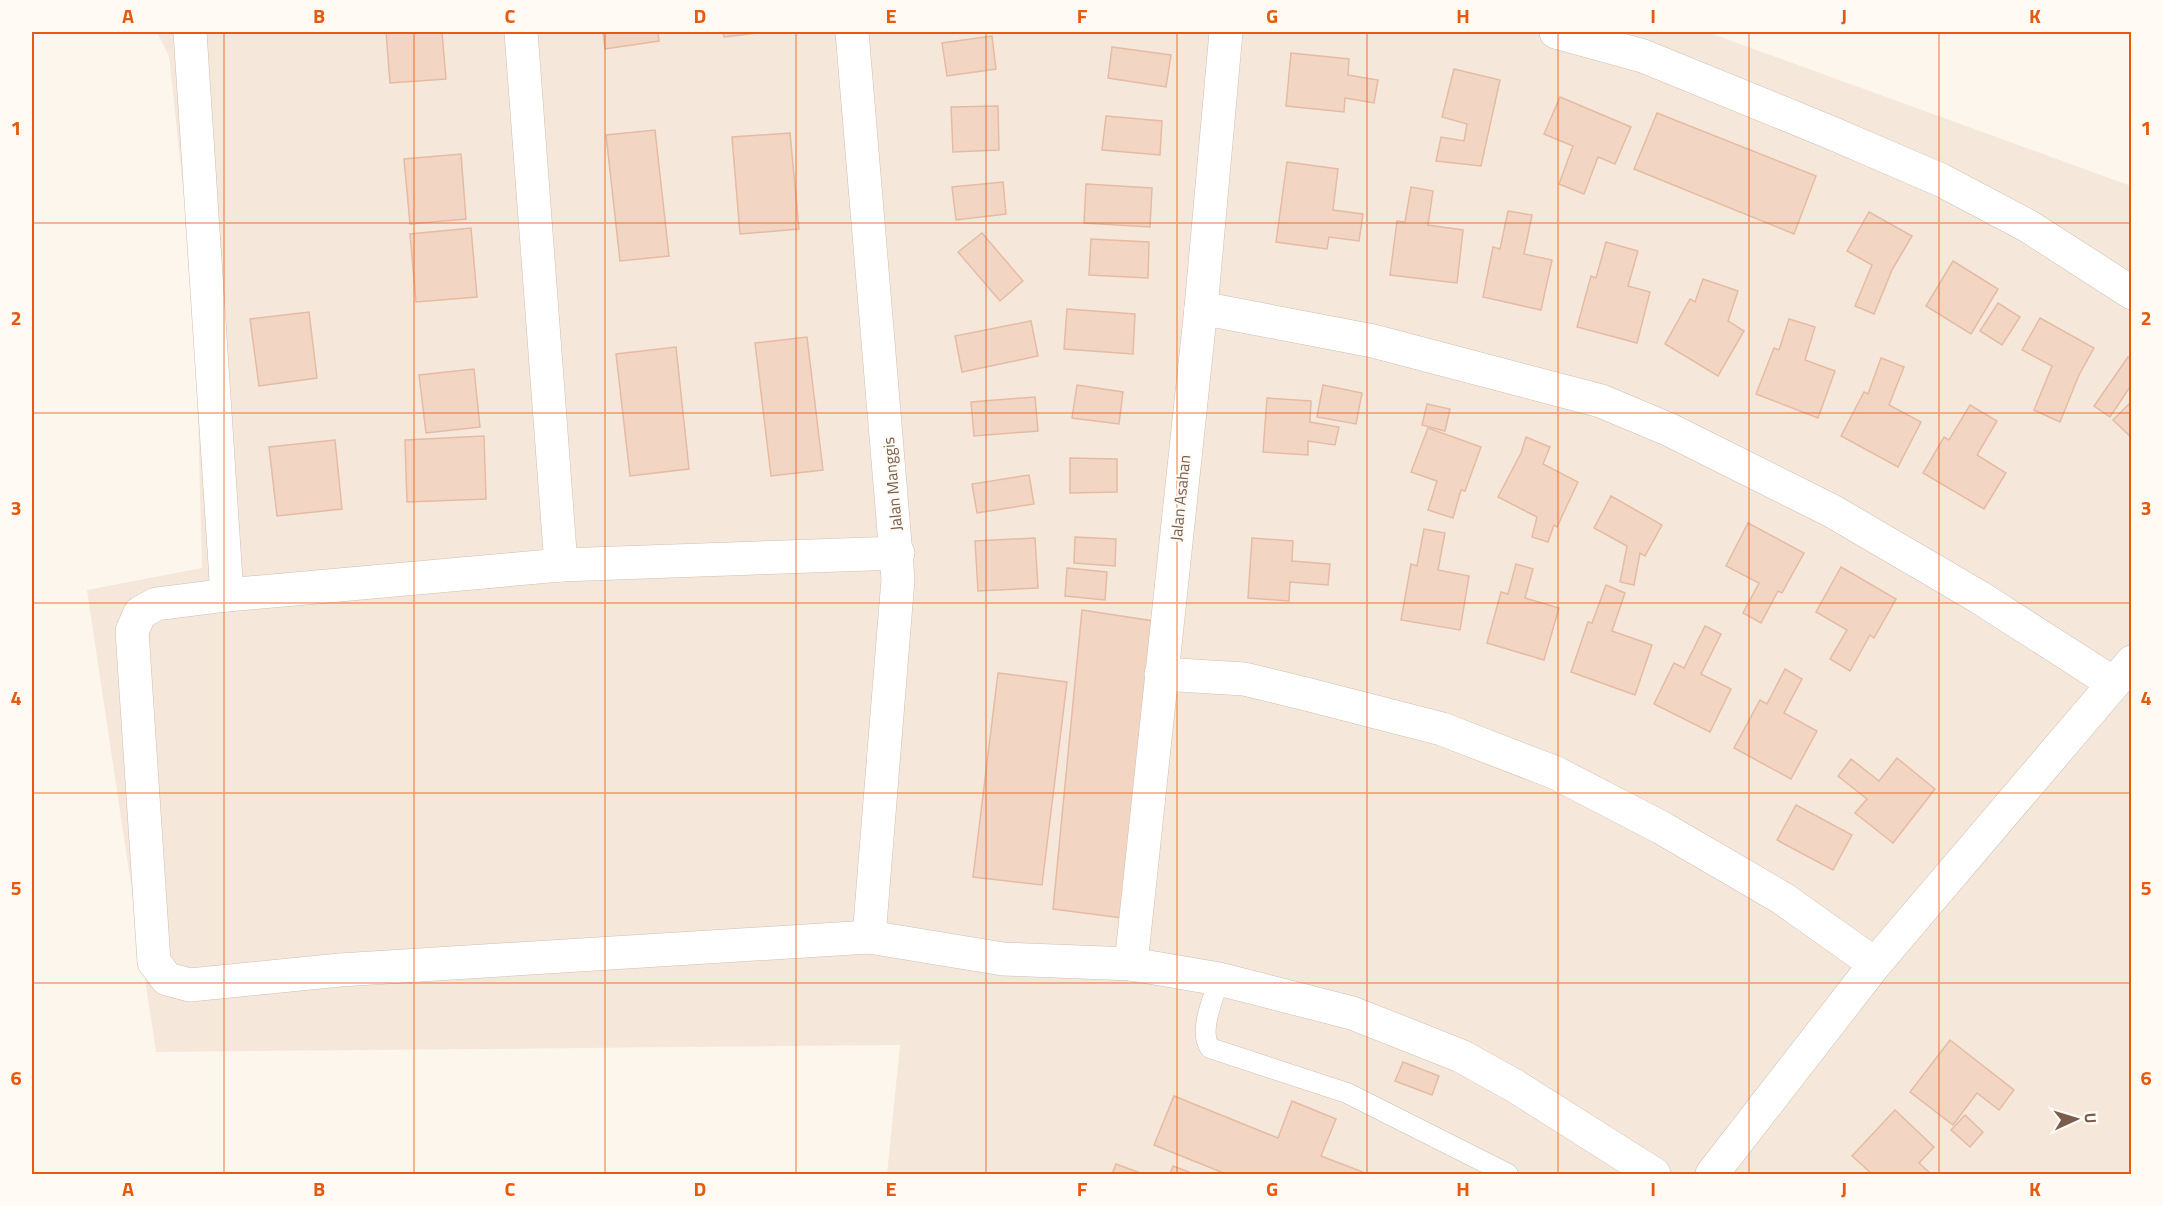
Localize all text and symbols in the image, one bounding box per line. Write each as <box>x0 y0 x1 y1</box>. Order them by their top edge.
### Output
text: A <box>122 0 134 31</box>
text: B <box>313 0 325 31</box>
text: C <box>505 0 516 31</box>
text: D <box>694 0 706 31</box>
text: E <box>885 0 897 31</box>
text: F <box>1077 0 1088 31</box>
text: G <box>1266 0 1278 31</box>
text: H <box>1456 0 1470 31</box>
text: I <box>1650 0 1656 31</box>
text: J <box>1841 0 1847 31</box>
text: K <box>2029 0 2041 31</box>
text: 1 <box>10 112 22 143</box>
text: 1 <box>2140 112 2152 143</box>
text: 2 <box>10 302 22 333</box>
text: 2 <box>2140 302 2152 333</box>
street label: Jalan Manggis <box>876 436 908 532</box>
street label: Jalan Asahan <box>1164 454 1196 542</box>
text: 3 <box>10 492 22 523</box>
text: 3 <box>2140 492 2152 523</box>
text: 4 <box>10 682 22 713</box>
text: 4 <box>2140 682 2152 713</box>
text: 5 <box>10 872 22 903</box>
text: 5 <box>2140 872 2152 903</box>
text: 6 <box>10 1062 22 1093</box>
text: 6 <box>2140 1062 2152 1093</box>
north arrow <box>2046 1089 2106 1149</box>
text: U <box>2079 1112 2103 1124</box>
text: A <box>122 1173 134 1204</box>
text: B <box>313 1173 325 1204</box>
text: C <box>505 1173 516 1204</box>
text: D <box>694 1173 706 1204</box>
text: E <box>885 1173 897 1204</box>
text: F <box>1077 1173 1088 1204</box>
text: G <box>1266 1173 1278 1204</box>
text: H <box>1456 1173 1470 1204</box>
text: I <box>1650 1173 1656 1204</box>
text: J <box>1841 1173 1847 1204</box>
text: K <box>2029 1173 2041 1204</box>

